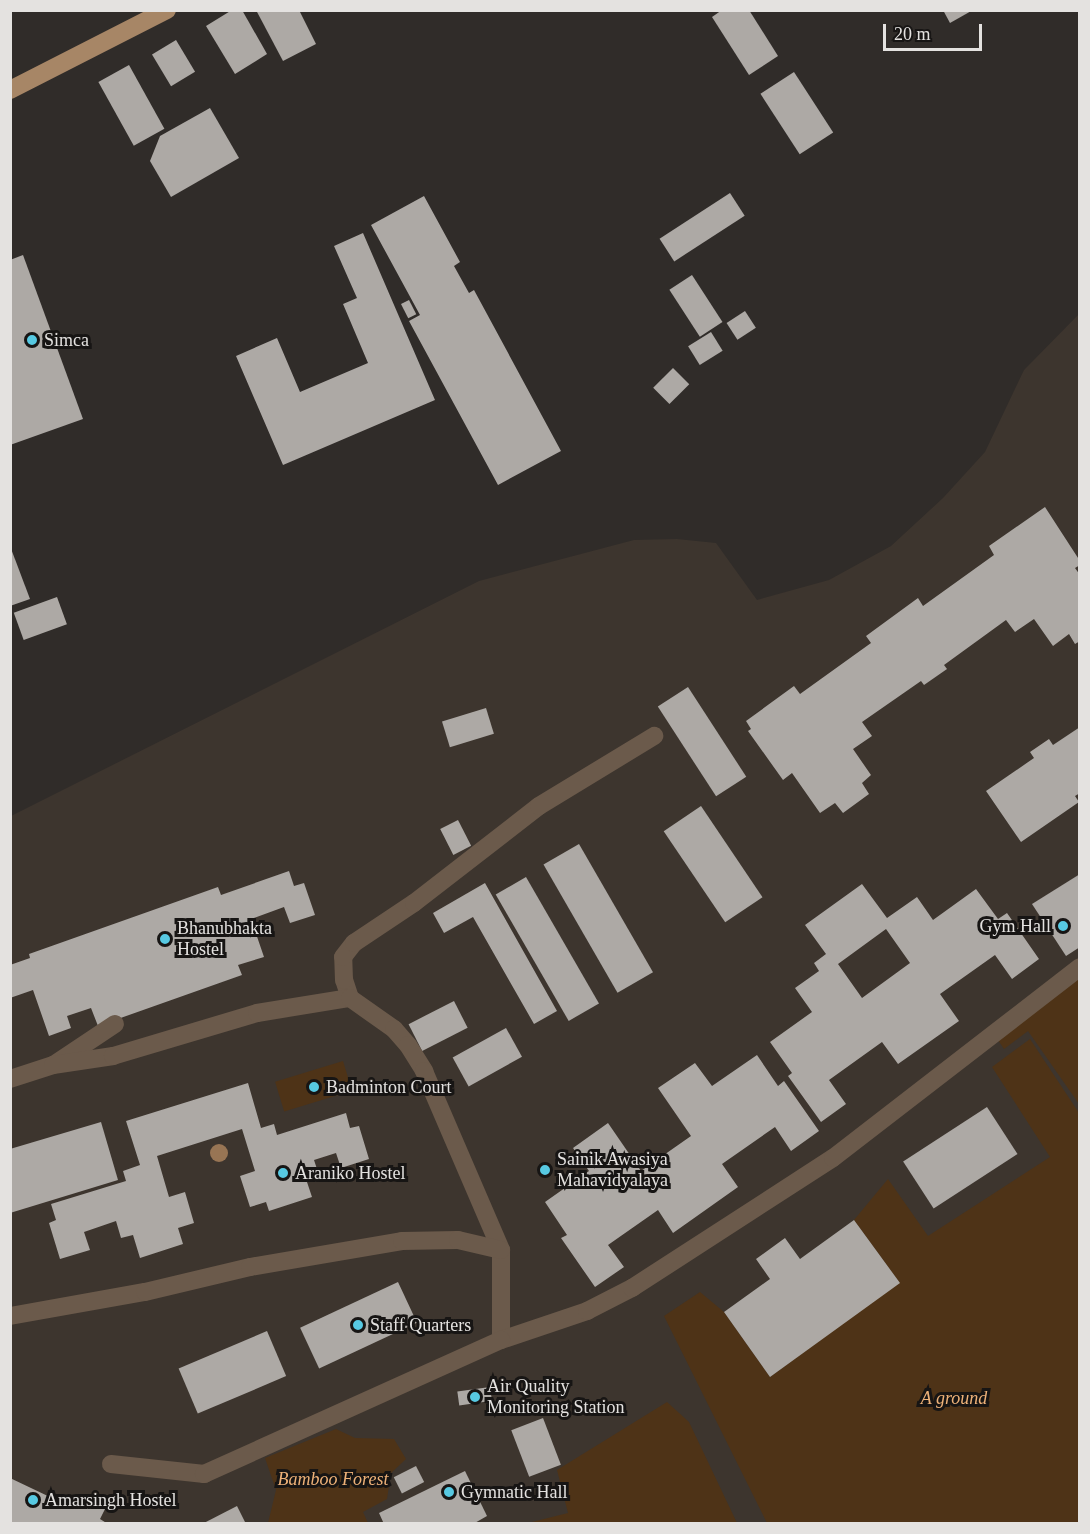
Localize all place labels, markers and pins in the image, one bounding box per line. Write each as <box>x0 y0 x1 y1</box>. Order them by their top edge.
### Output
place label: Simca <box>44 329 89 351</box>
marker: Simca <box>25 333 39 347</box>
place label: Gym Hall <box>980 915 1051 937</box>
place label: Bhanubhakta Hostel <box>177 918 272 960</box>
marker: Gym Hall <box>1056 919 1070 933</box>
marker: Bhanubhakta Hostel <box>158 932 172 946</box>
place label: Badminton Court <box>326 1076 451 1098</box>
marker: Badminton Court <box>307 1080 321 1094</box>
place label: Sainik Awasiya Mahavidyalaya <box>557 1149 669 1192</box>
place label: Araniko Hostel <box>295 1162 405 1184</box>
marker: Sainik Awasiya Mahavidyalaya <box>538 1163 552 1177</box>
marker: Araniko Hostel <box>276 1166 290 1180</box>
place label: Staff Quarters <box>370 1314 471 1336</box>
marker: Staff Quarters <box>351 1318 365 1332</box>
place label: Air Quality Monitoring Station <box>487 1376 625 1418</box>
marker: Air Quality Monitoring Station <box>468 1390 482 1404</box>
place label: Gymnatic Hall <box>461 1481 567 1503</box>
marker: Gymnatic Hall <box>442 1485 456 1499</box>
place label: Amarsingh Hostel <box>45 1489 176 1511</box>
marker: Amarsingh Hostel <box>26 1493 40 1507</box>

